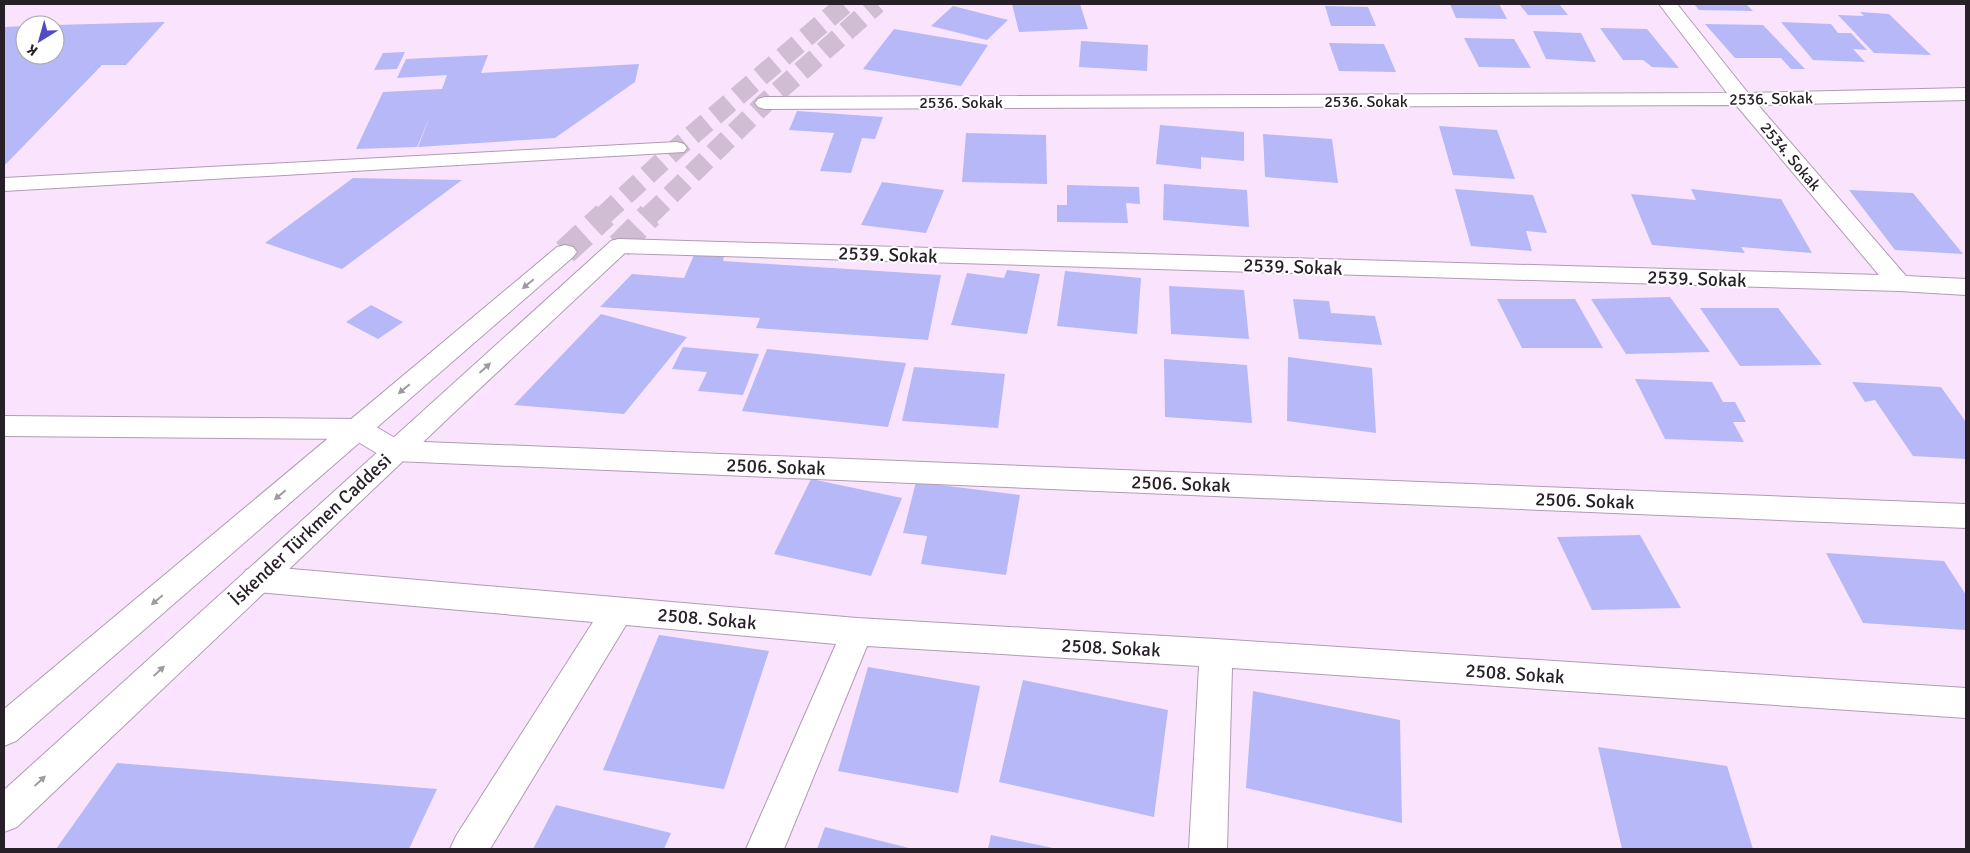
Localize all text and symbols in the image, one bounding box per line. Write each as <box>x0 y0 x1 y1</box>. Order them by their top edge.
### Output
north arrow <box>15 15 65 65</box>
text: K <box>24 40 41 59</box>
street label: 2536. Sokak <box>1729 88 1813 110</box>
street label: 2536. Sokak <box>1324 92 1408 112</box>
street label: 2536. Sokak <box>919 93 1003 113</box>
street label: 2534. Sokak <box>1756 118 1825 195</box>
street label: 2539. Sokak <box>838 241 938 269</box>
street label: 2539. Sokak <box>1243 253 1343 281</box>
street label: 2539. Sokak <box>1647 265 1747 293</box>
one-way arrow <box>521 278 534 289</box>
one-way arrow <box>478 362 490 374</box>
one-way arrow <box>398 384 411 395</box>
street label: İskender Türkmen Caddesi <box>225 449 397 611</box>
street label: 2506. Sokak <box>726 453 826 481</box>
street label: 2506. Sokak <box>1131 470 1231 498</box>
street label: 2506. Sokak <box>1535 487 1635 515</box>
one-way arrow <box>274 489 287 500</box>
one-way arrow <box>151 594 163 606</box>
street label: 2508. Sokak <box>656 603 758 635</box>
street label: 2508. Sokak <box>1061 633 1162 663</box>
street label: 2508. Sokak <box>1465 659 1566 689</box>
one-way arrow <box>152 665 164 677</box>
one-way arrow <box>33 775 45 787</box>

